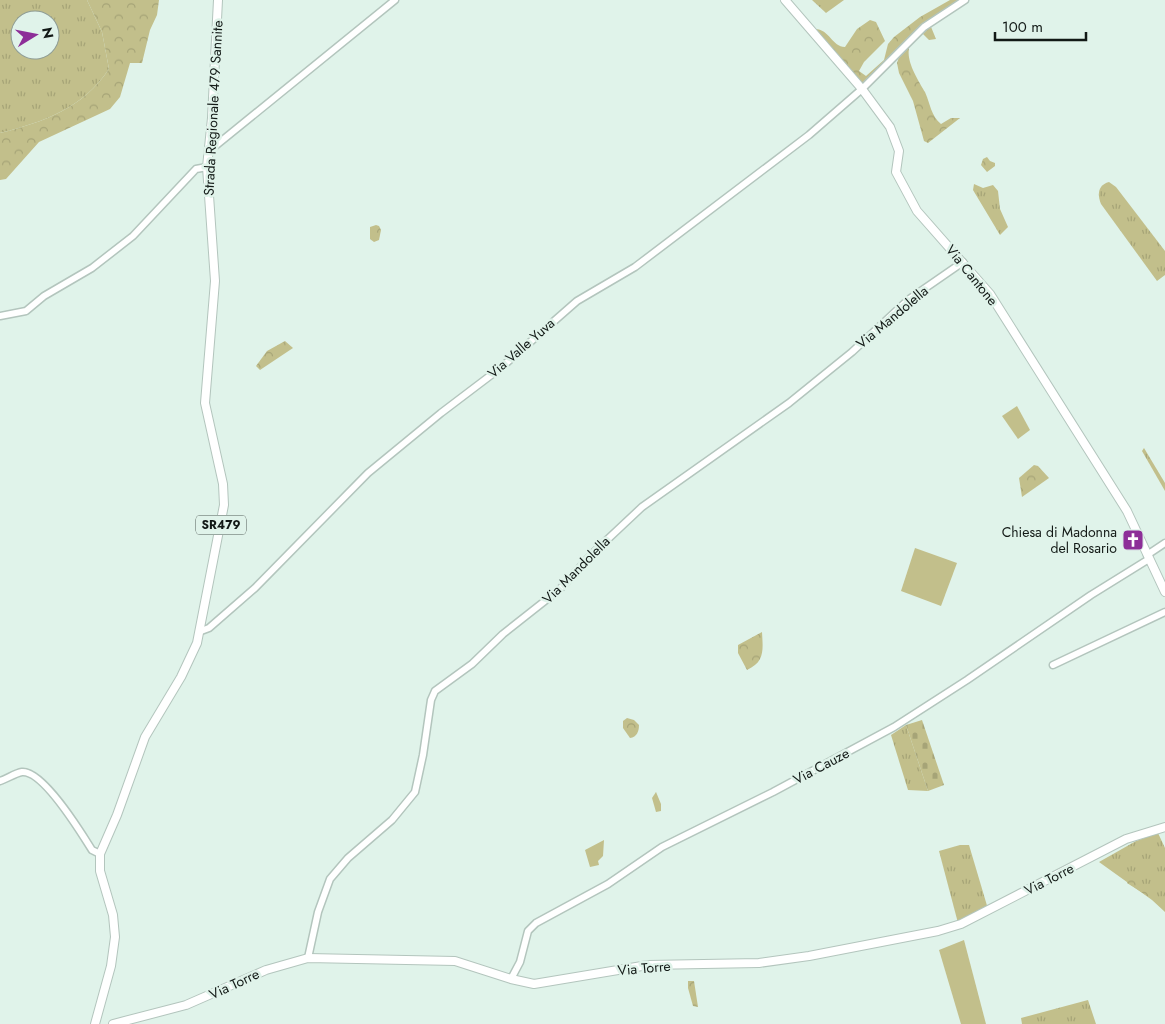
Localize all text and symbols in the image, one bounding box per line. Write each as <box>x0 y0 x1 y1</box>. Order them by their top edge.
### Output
north arrow <box>10 10 60 60</box>
scale bar <box>995 10 1086 42</box>
text: 100 m <box>1002 16 1043 38</box>
street label: Strada Regionale 479 Sannite <box>198 20 228 196</box>
text: N <box>37 26 59 40</box>
street label: Via Cantone <box>941 240 1003 310</box>
street label: Via Mandolella <box>852 281 932 353</box>
street label: Via Valle Yuva <box>483 313 559 383</box>
road number: SR479 <box>196 516 246 534</box>
place label: Chiesa di Madonna del Rosario <box>1002 522 1117 558</box>
church icon: Chiesa di Madonna del Rosario <box>1121 528 1145 552</box>
street label: Via Mandolella <box>538 532 614 608</box>
street label: Via Cauze <box>789 743 853 789</box>
street label: Via Torre <box>1021 858 1077 900</box>
street label: Via Torre <box>617 956 671 980</box>
street label: Via Torre <box>206 964 262 1004</box>

